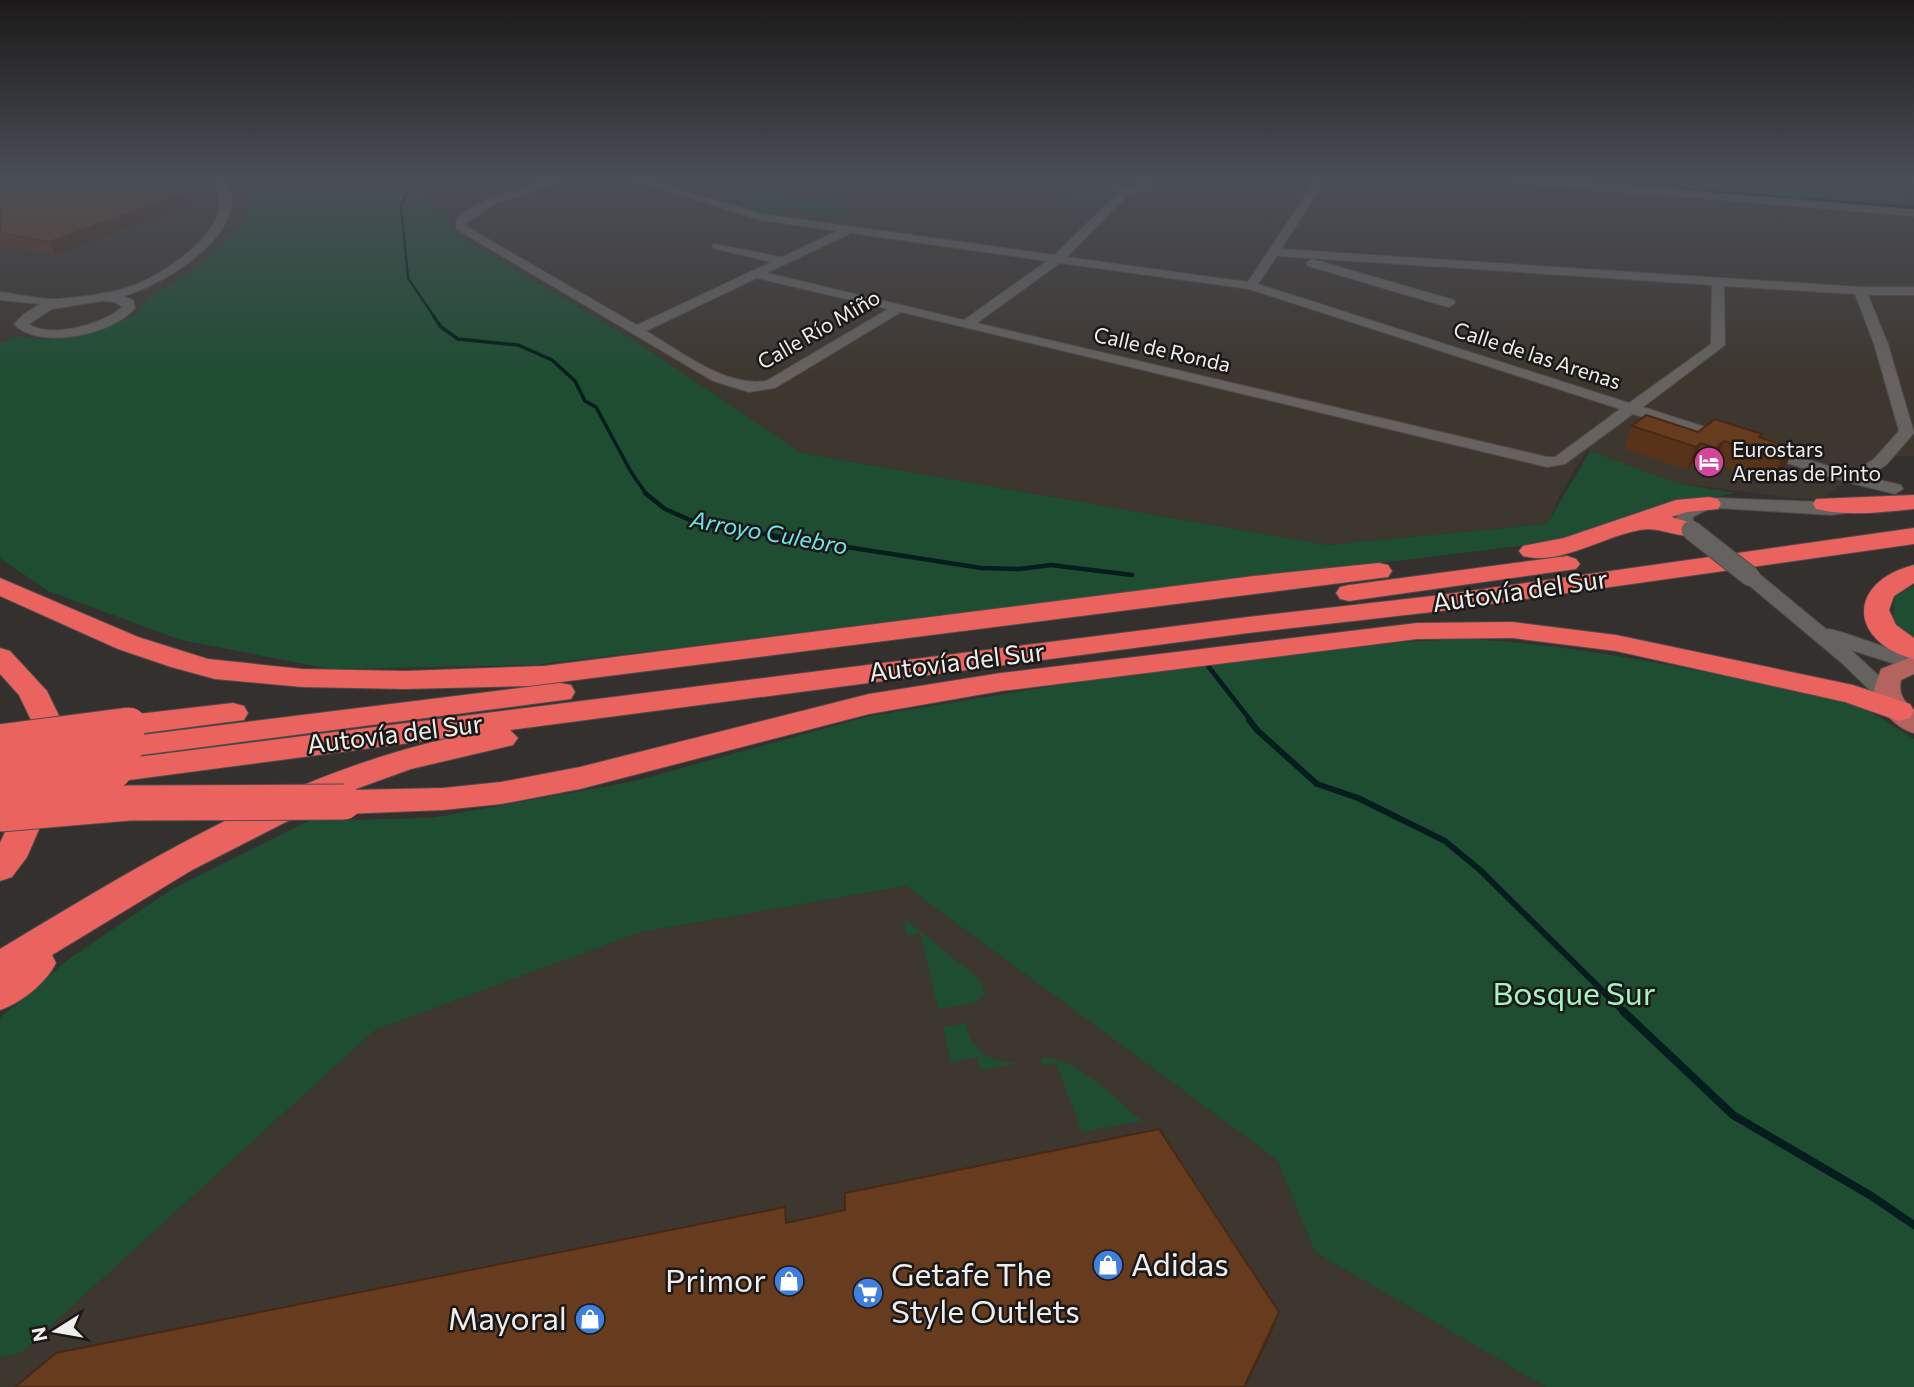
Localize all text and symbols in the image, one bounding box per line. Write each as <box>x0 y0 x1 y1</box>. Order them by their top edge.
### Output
street label: Calle Río Miño <box>753 284 884 374</box>
street label: Calle de las Arenas <box>1451 316 1624 393</box>
street label: Calle de Ronda <box>1092 321 1233 376</box>
place label: Eurostars Arenas de Pinto <box>1732 436 1881 485</box>
hotel icon: Eurostars Arenas de Pinto <box>1692 445 1726 479</box>
water label: Arroyo Culebro <box>687 504 850 560</box>
street label: Autovía del Sur <box>1430 562 1610 617</box>
street label: Autovía del Sur <box>867 634 1046 687</box>
street label: Autovía del Sur <box>305 706 484 759</box>
park label: Bosque Sur <box>1492 972 1656 1012</box>
place label: Adidas <box>1131 1243 1229 1283</box>
shop icon: Adidas <box>1091 1248 1125 1282</box>
place label: Getafe The Style Outlets <box>891 1253 1080 1330</box>
place label: Primor <box>665 1259 766 1299</box>
shop icon: Primor <box>772 1264 806 1298</box>
supermarket icon: Getafe The Style Outlets <box>851 1276 885 1310</box>
north arrow <box>21 1296 91 1366</box>
place label: Mayoral <box>448 1297 567 1337</box>
shop icon: Mayoral <box>573 1302 607 1336</box>
text: N <box>26 1325 51 1344</box>

